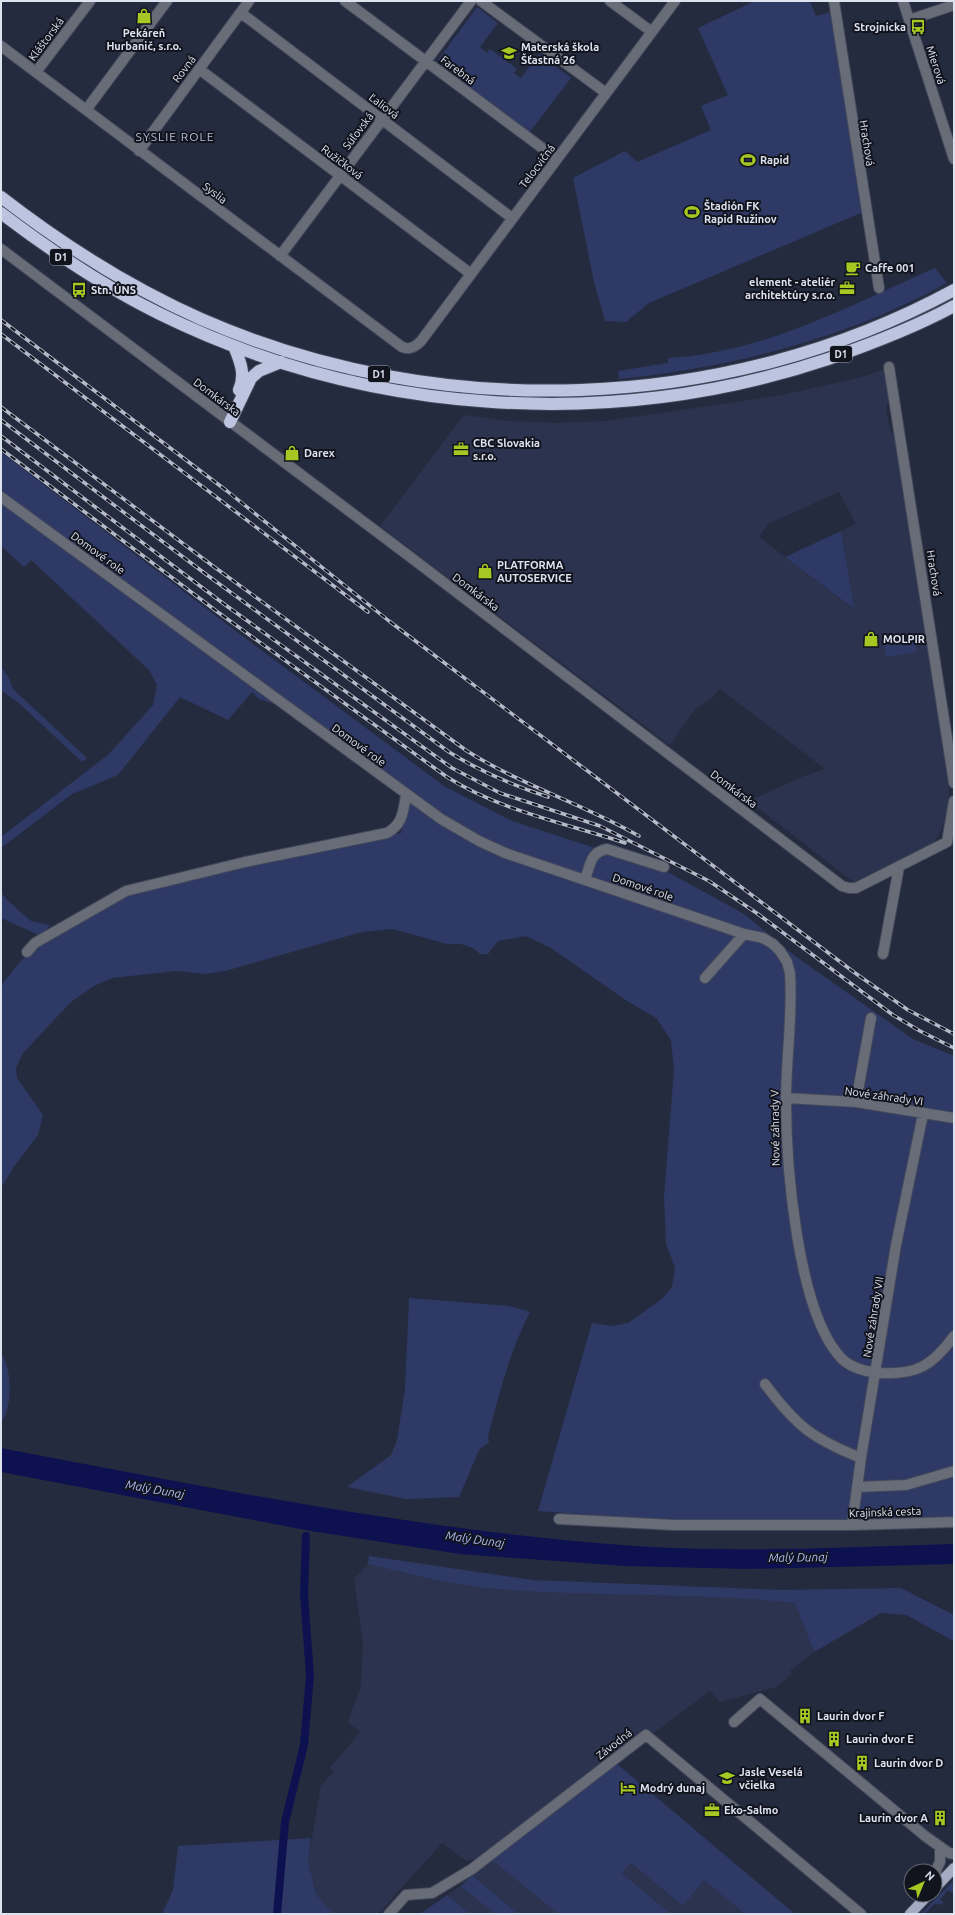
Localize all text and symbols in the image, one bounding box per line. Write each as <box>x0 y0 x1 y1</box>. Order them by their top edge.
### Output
shop icon: Pekáreň Hurbanič, s.r.o. <box>135 7 153 25</box>
street label: Kláštorská <box>26 15 66 63</box>
bus stop icon: Strojnícka <box>909 18 927 36</box>
place label: Strojnícka <box>854 21 906 33</box>
place label: Pekáreň Hurbanič, s.r.o. <box>106 27 182 52</box>
place label: Materská škola Šťastná 26 <box>521 41 599 66</box>
school or university icon: Materská škola Šťastná 26 <box>500 44 518 62</box>
street label: Mierová <box>924 44 948 86</box>
street label: Rovná <box>170 53 198 85</box>
street label: Farebná <box>439 53 477 87</box>
street label: Ľaliová <box>367 91 401 121</box>
street label: Súľovská <box>340 110 376 152</box>
street label: Hrachová <box>857 119 877 167</box>
district label: SYSLIE ROLE <box>136 130 214 143</box>
street label: Telocvičná <box>517 142 557 190</box>
street label: Ružičková <box>319 143 365 181</box>
sports icon: Rapid <box>739 151 757 169</box>
place label: Rapid <box>760 154 789 166</box>
street label: Syslia <box>201 180 229 206</box>
place label: Štadión FK Rapid Ružinov <box>704 199 777 225</box>
sports icon: Štadión FK Rapid Ružinov <box>683 203 701 221</box>
road number: D1 <box>50 249 72 265</box>
cafe icon: Caffe 001 <box>844 259 862 277</box>
place label: Caffe 001 <box>865 262 915 274</box>
place label: element - ateliér architektúry s.r.o. <box>745 276 835 301</box>
office icon: element - ateliér architektúry s.r.o. <box>838 279 856 297</box>
bus stop icon: Stn. ÚNS <box>70 281 88 299</box>
place label: Stn. ÚNS <box>91 283 136 296</box>
road number: D1 <box>830 346 852 362</box>
road number: D1 <box>368 366 390 382</box>
street label: Domkárska <box>191 376 243 418</box>
place label: CBC Slovakia s.r.o. <box>473 437 540 462</box>
office icon: CBC Slovakia s.r.o. <box>452 440 470 458</box>
shop icon: Darex <box>283 444 301 462</box>
place label: Darex <box>304 447 335 459</box>
street label: Domové role <box>69 529 127 577</box>
street label: Hrachová <box>924 549 944 597</box>
place label: PLATFORMA AUTOSERVICE <box>497 559 572 584</box>
shop icon: PLATFORMA AUTOSERVICE <box>476 562 494 580</box>
street label: Domkárska <box>450 571 502 613</box>
shop icon: MOLPIR <box>862 630 880 648</box>
place label: MOLPIR <box>883 633 925 645</box>
street label: Domové role <box>330 721 388 769</box>
street label: Domkárska <box>708 768 760 810</box>
street label: Domové role <box>611 871 675 903</box>
street label: Nové záhrady VI <box>844 1085 924 1107</box>
street label: Nové záhrady V <box>768 1090 782 1166</box>
street label: Nové záhrady VII <box>861 1276 885 1358</box>
water label: Malý Dunaj <box>125 1477 186 1501</box>
street label: Krajinská cesta <box>849 1505 921 1519</box>
water label: Malý Dunaj <box>445 1528 506 1550</box>
water label: Malý Dunaj <box>768 1550 829 1564</box>
building icon: Laurin dvor F <box>796 1707 814 1725</box>
place label: Laurin dvor F <box>817 1710 884 1722</box>
street label: Závodná <box>594 1726 634 1762</box>
building icon: Laurin dvor E <box>825 1730 843 1748</box>
place label: Laurin dvor E <box>846 1733 914 1745</box>
building icon: Laurin dvor D <box>853 1754 871 1772</box>
place label: Laurin dvor D <box>874 1757 943 1769</box>
place label: Jasle Veselá včielka <box>739 1766 803 1791</box>
school or university icon: Jasle Veselá včielka <box>718 1769 736 1787</box>
hotel icon: Modrý dunaj <box>619 1779 637 1797</box>
place label: Modrý dunaj <box>640 1782 705 1794</box>
office icon: Eko-Salmo <box>703 1801 721 1819</box>
place label: Eko-Salmo <box>724 1804 779 1816</box>
building icon: Laurin dvor A <box>931 1809 949 1827</box>
place label: Laurin dvor A <box>859 1812 928 1824</box>
north arrow <box>903 1863 943 1903</box>
text: N <box>923 1869 937 1883</box>

